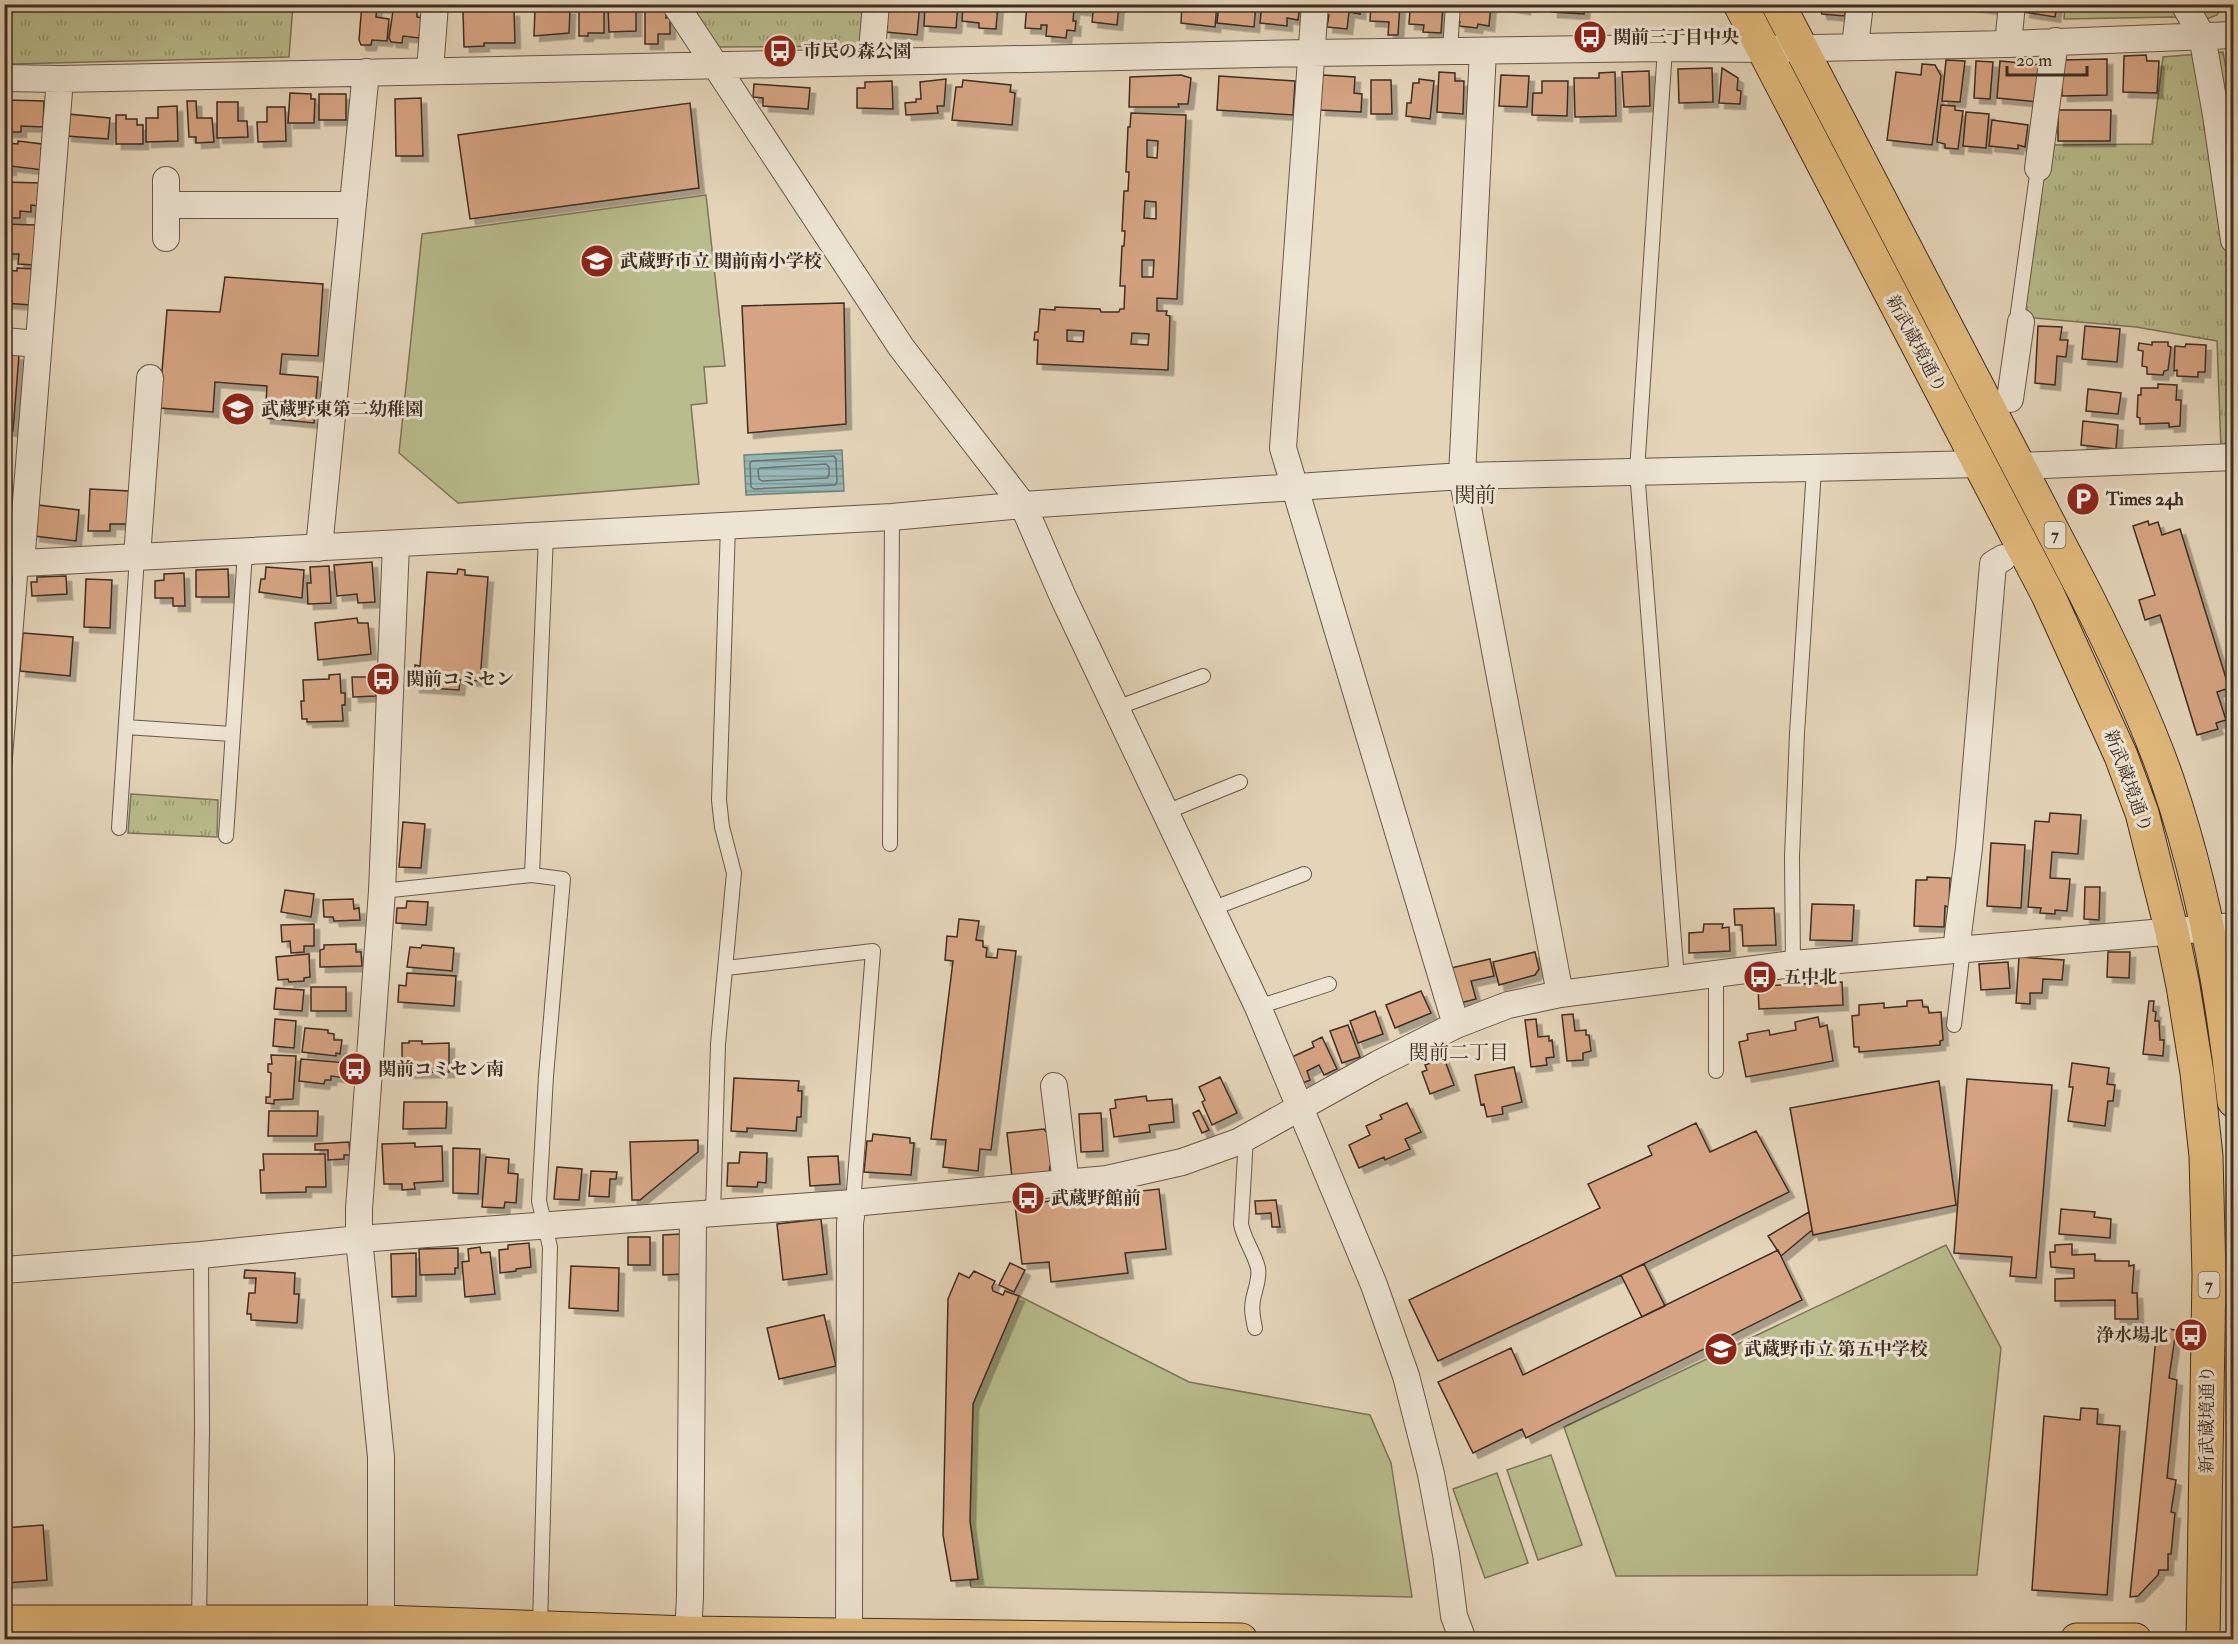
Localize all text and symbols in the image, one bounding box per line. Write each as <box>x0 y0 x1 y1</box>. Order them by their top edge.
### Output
bus stop icon: 関前三丁目中央 <box>1572 19 1608 55</box>
place label: 関前三丁目中央 <box>1613 26 1739 49</box>
bus stop icon: 市民の森公園 <box>762 33 798 69</box>
scale bar <box>2007 39 2086 77</box>
place label: 市民の森公園 <box>803 40 911 63</box>
text: 20 m <box>2016 49 2052 72</box>
school or university icon: 武蔵野市立 関前南小学校 <box>579 243 615 279</box>
place label: 武蔵野市立 関前南小学校 <box>620 250 822 273</box>
street label: 新武蔵境通り <box>1880 291 1952 397</box>
school or university icon: 武蔵野東第二幼稚園 <box>220 391 256 427</box>
place label: 武蔵野東第二幼稚園 <box>261 398 423 421</box>
parking icon: Times 24h <box>2065 481 2101 517</box>
district label: 関前 <box>1454 482 1496 509</box>
place label: Times 24h <box>2105 488 2184 511</box>
road number: 7 <box>2044 522 2066 548</box>
bus stop icon: 関前コミセン <box>365 661 401 697</box>
place label: 関前コミセン <box>406 668 514 691</box>
street label: 新武蔵境通り <box>2099 726 2157 836</box>
bus stop icon: 五中北 <box>1742 959 1778 995</box>
place label: 五中北 <box>1783 966 1837 989</box>
district label: 関前二丁目 <box>1409 1040 1509 1065</box>
bus stop icon: 関前コミセン南 <box>337 1051 373 1087</box>
place label: 関前コミセン南 <box>378 1058 504 1081</box>
bus stop icon: 武蔵野館前 <box>1010 1180 1046 1216</box>
place label: 武蔵野館前 <box>1051 1187 1141 1210</box>
road number: 7 <box>2198 1272 2220 1298</box>
bus stop icon: 浄水場北 <box>2173 1317 2209 1353</box>
place label: 浄水場北 <box>2096 1324 2168 1347</box>
school or university icon: 武蔵野市立 第五中学校 <box>1703 1331 1739 1367</box>
place label: 武蔵野市立 第五中学校 <box>1744 1338 1928 1361</box>
street label: 新武蔵境通り <box>2196 1365 2219 1473</box>

